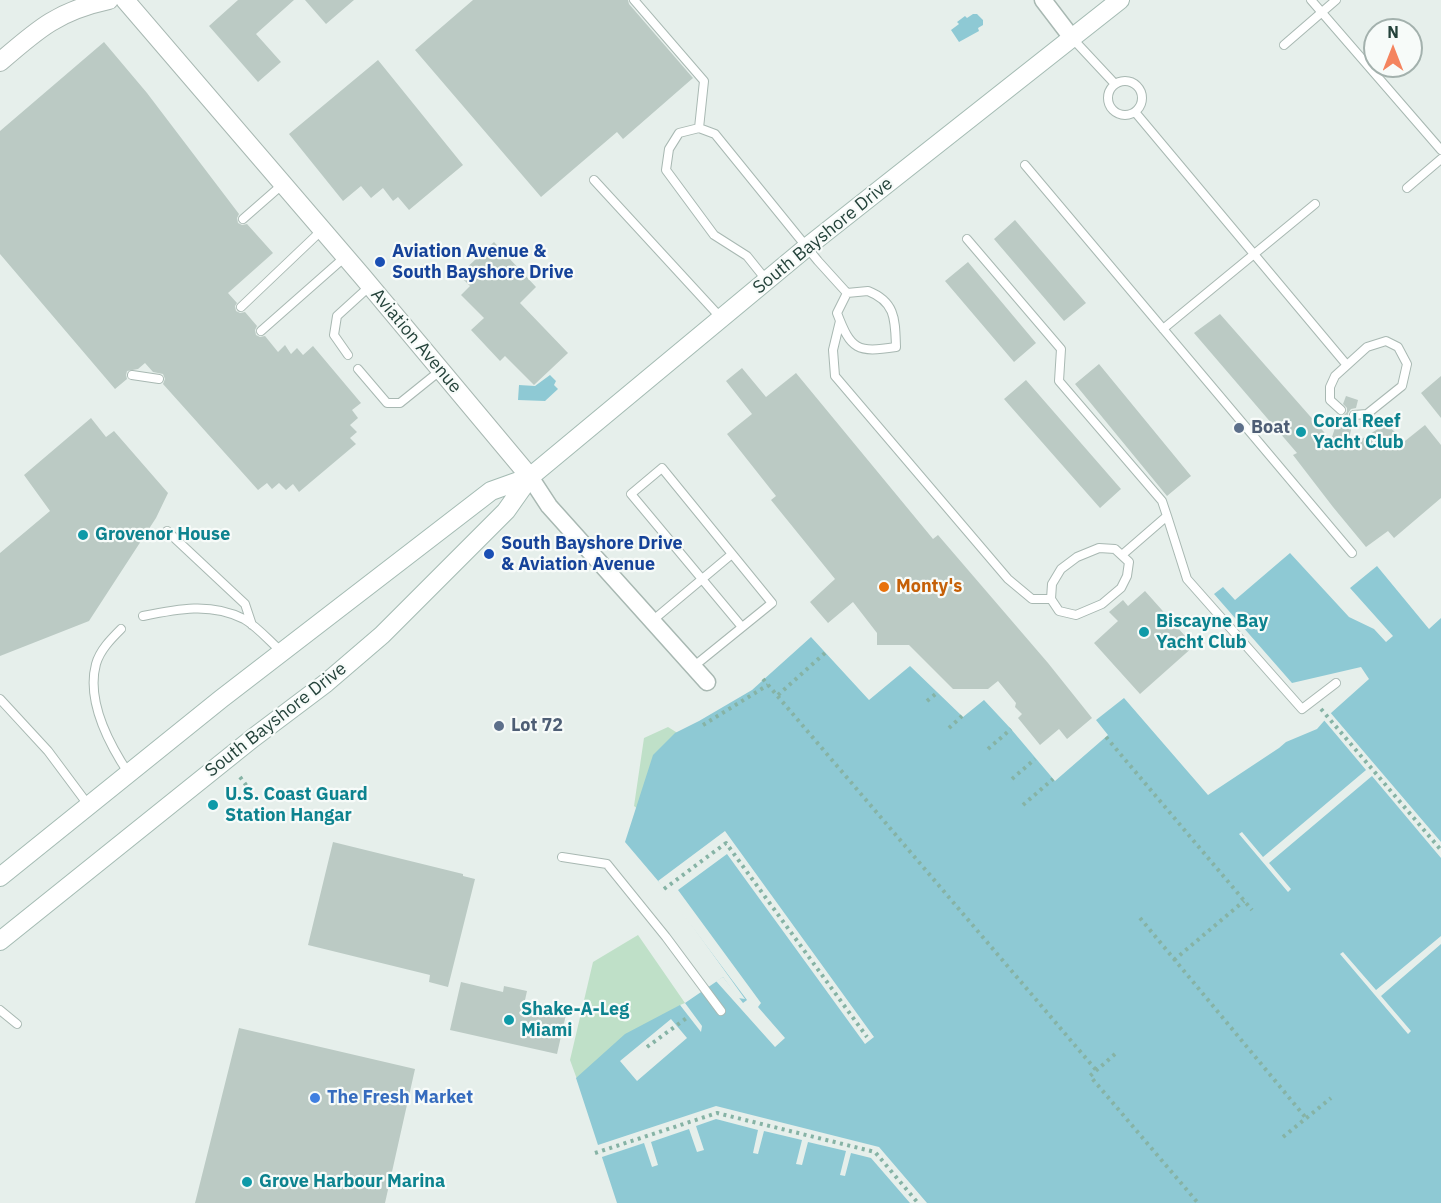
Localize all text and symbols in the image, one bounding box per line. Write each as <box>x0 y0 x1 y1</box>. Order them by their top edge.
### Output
north arrow <box>1363 18 1423 78</box>
text: N <box>1387 22 1399 42</box>
street label: South Bayshore Drive <box>749 173 897 299</box>
place label: Aviation Avenue & South Bayshore Drive <box>392 241 574 284</box>
marker: Aviation Avenue & South Bayshore Drive <box>373 255 387 269</box>
street label: Aviation Avenue <box>366 284 466 398</box>
place label: Coral Reef Yacht Club <box>1313 411 1404 454</box>
place label: Boat <box>1251 417 1290 439</box>
marker: Boat <box>1232 421 1246 435</box>
marker: Coral Reef Yacht Club <box>1294 425 1308 439</box>
place label: Grovenor House <box>95 524 230 546</box>
marker: Grovenor House <box>76 528 90 542</box>
place label: South Bayshore Drive & Aviation Avenue <box>501 533 683 576</box>
marker: South Bayshore Drive & Aviation Avenue <box>482 547 496 561</box>
place label: Monty's <box>896 576 962 598</box>
marker: Monty's <box>877 580 891 594</box>
place label: Biscayne Bay Yacht Club <box>1156 611 1268 654</box>
marker: Biscayne Bay Yacht Club <box>1137 625 1151 639</box>
street label: South Bayshore Drive <box>201 658 351 782</box>
place label: Lot 72 <box>511 715 563 737</box>
marker: Lot 72 <box>492 719 506 733</box>
place label: U.S. Coast Guard Station Hangar <box>225 784 368 826</box>
marker: U.S. Coast Guard Station Hangar <box>206 798 220 812</box>
place label: Shake-A-Leg Miami <box>521 999 629 1042</box>
marker: Shake-A-Leg Miami <box>502 1013 516 1027</box>
place label: The Fresh Market <box>327 1087 473 1109</box>
marker: The Fresh Market <box>308 1091 322 1105</box>
place label: Grove Harbour Marina <box>259 1171 445 1193</box>
marker: Grove Harbour Marina <box>240 1175 254 1189</box>

